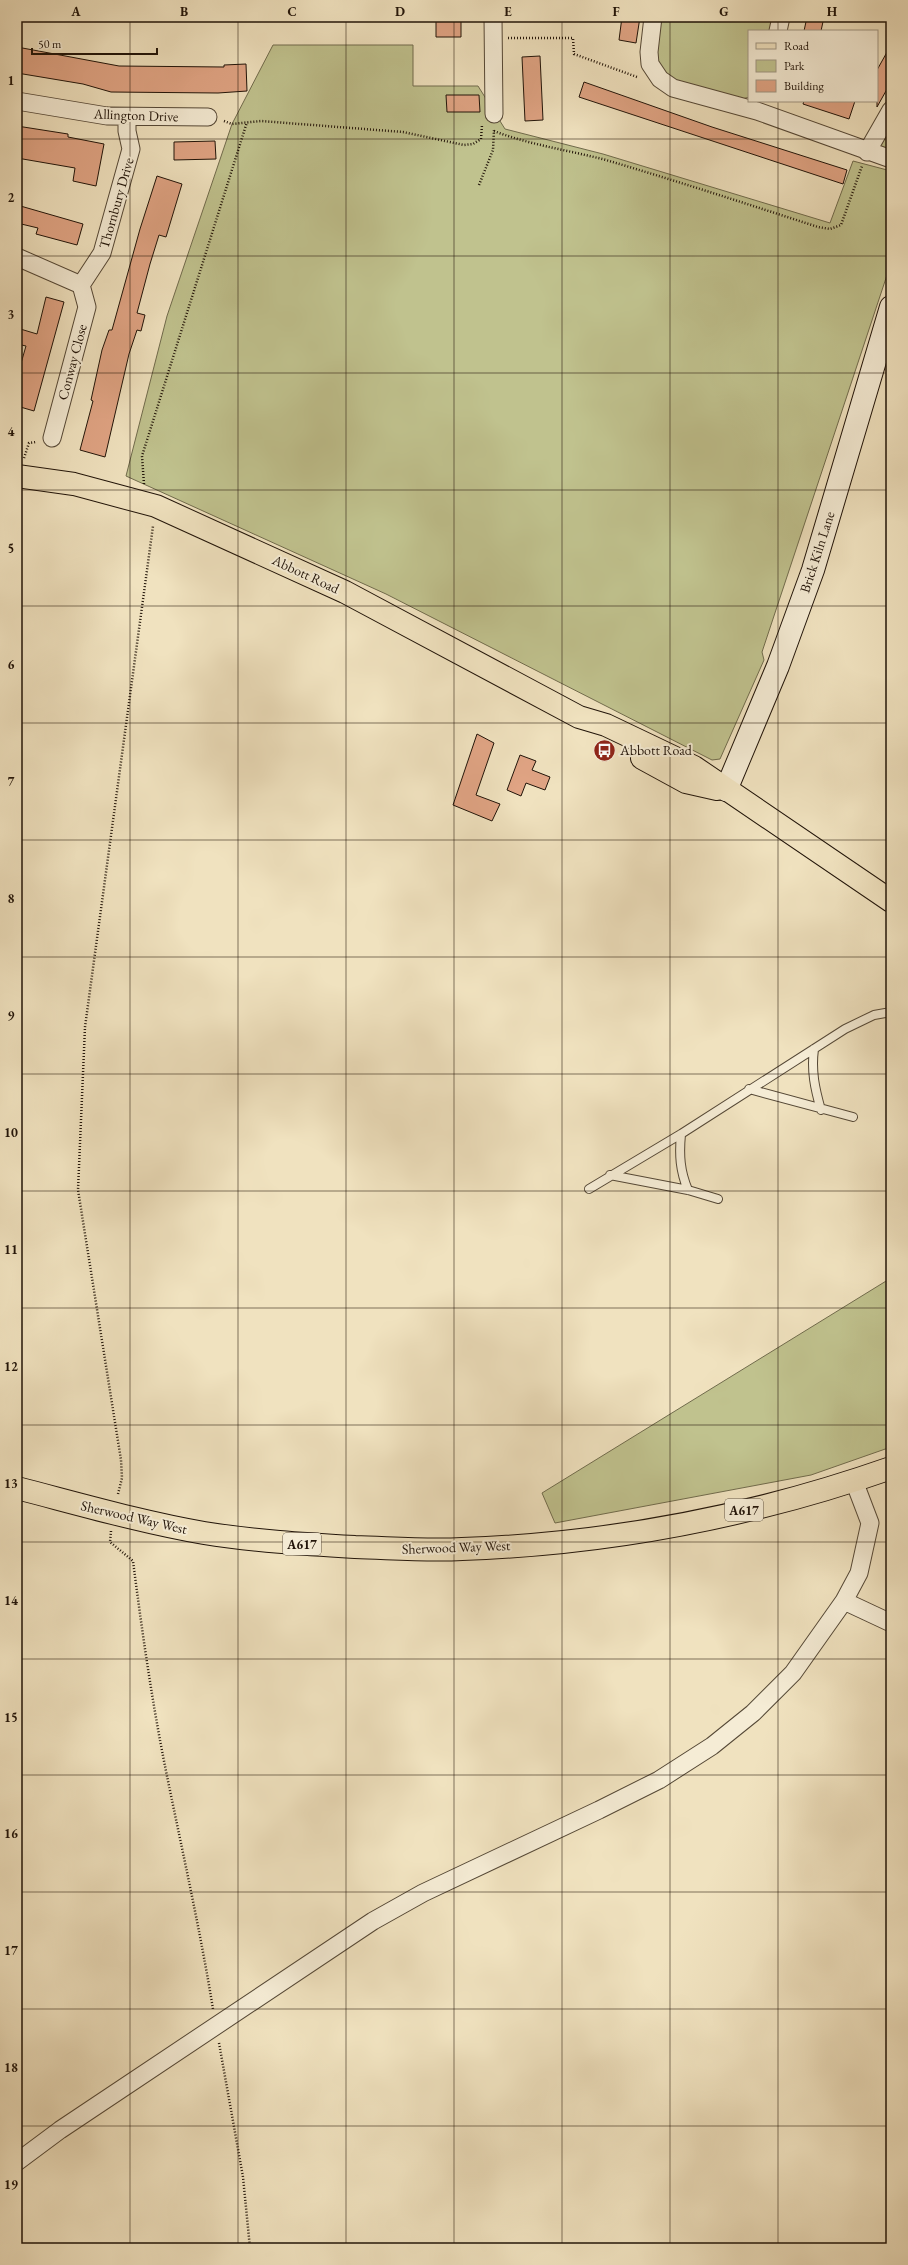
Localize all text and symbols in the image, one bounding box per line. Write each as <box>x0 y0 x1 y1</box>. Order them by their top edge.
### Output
text: A <box>70 3 81 20</box>
text: B <box>180 3 188 20</box>
text: C <box>287 3 297 20</box>
text: D <box>395 3 405 20</box>
text: E <box>504 3 512 20</box>
text: F <box>612 3 620 20</box>
text: G <box>719 3 729 20</box>
text: H <box>827 3 838 20</box>
scale bar <box>32 30 157 56</box>
legend <box>748 30 878 102</box>
text: 50 m <box>38 36 62 52</box>
text: Road <box>784 38 810 54</box>
text: Park <box>784 58 805 74</box>
text: 1 <box>8 72 15 89</box>
text: Building <box>784 78 825 94</box>
street label: Allington Drive <box>92 104 179 125</box>
street label: Thornbury Drive <box>94 155 138 251</box>
text: 2 <box>8 189 15 206</box>
text: 3 <box>8 306 15 323</box>
street label: Conway Close <box>53 322 91 402</box>
text: 4 <box>8 423 15 440</box>
street label: Brick Kiln Lane <box>795 509 839 595</box>
text: 5 <box>8 540 14 557</box>
street label: Abbott Road <box>269 550 343 598</box>
text: 6 <box>8 656 15 673</box>
bus stop icon: Abbott Road <box>591 737 617 763</box>
place label: Abbott Road <box>619 741 693 759</box>
text: 7 <box>8 773 15 790</box>
text: 8 <box>8 890 15 907</box>
text: 9 <box>8 1007 15 1024</box>
text: 10 <box>4 1124 18 1141</box>
text: 11 <box>4 1241 18 1258</box>
text: 12 <box>4 1358 18 1375</box>
text: 13 <box>4 1475 18 1492</box>
street label: Sherwood Way West <box>79 1496 189 1538</box>
road number: A617 <box>725 1499 763 1521</box>
road number: A617 <box>283 1533 321 1555</box>
street label: Sherwood Way West <box>401 1536 511 1558</box>
text: 14 <box>4 1592 18 1609</box>
text: 15 <box>4 1709 18 1726</box>
text: 16 <box>4 1825 18 1842</box>
text: 17 <box>4 1942 18 1959</box>
text: 18 <box>4 2059 18 2076</box>
text: 19 <box>4 2176 18 2193</box>

